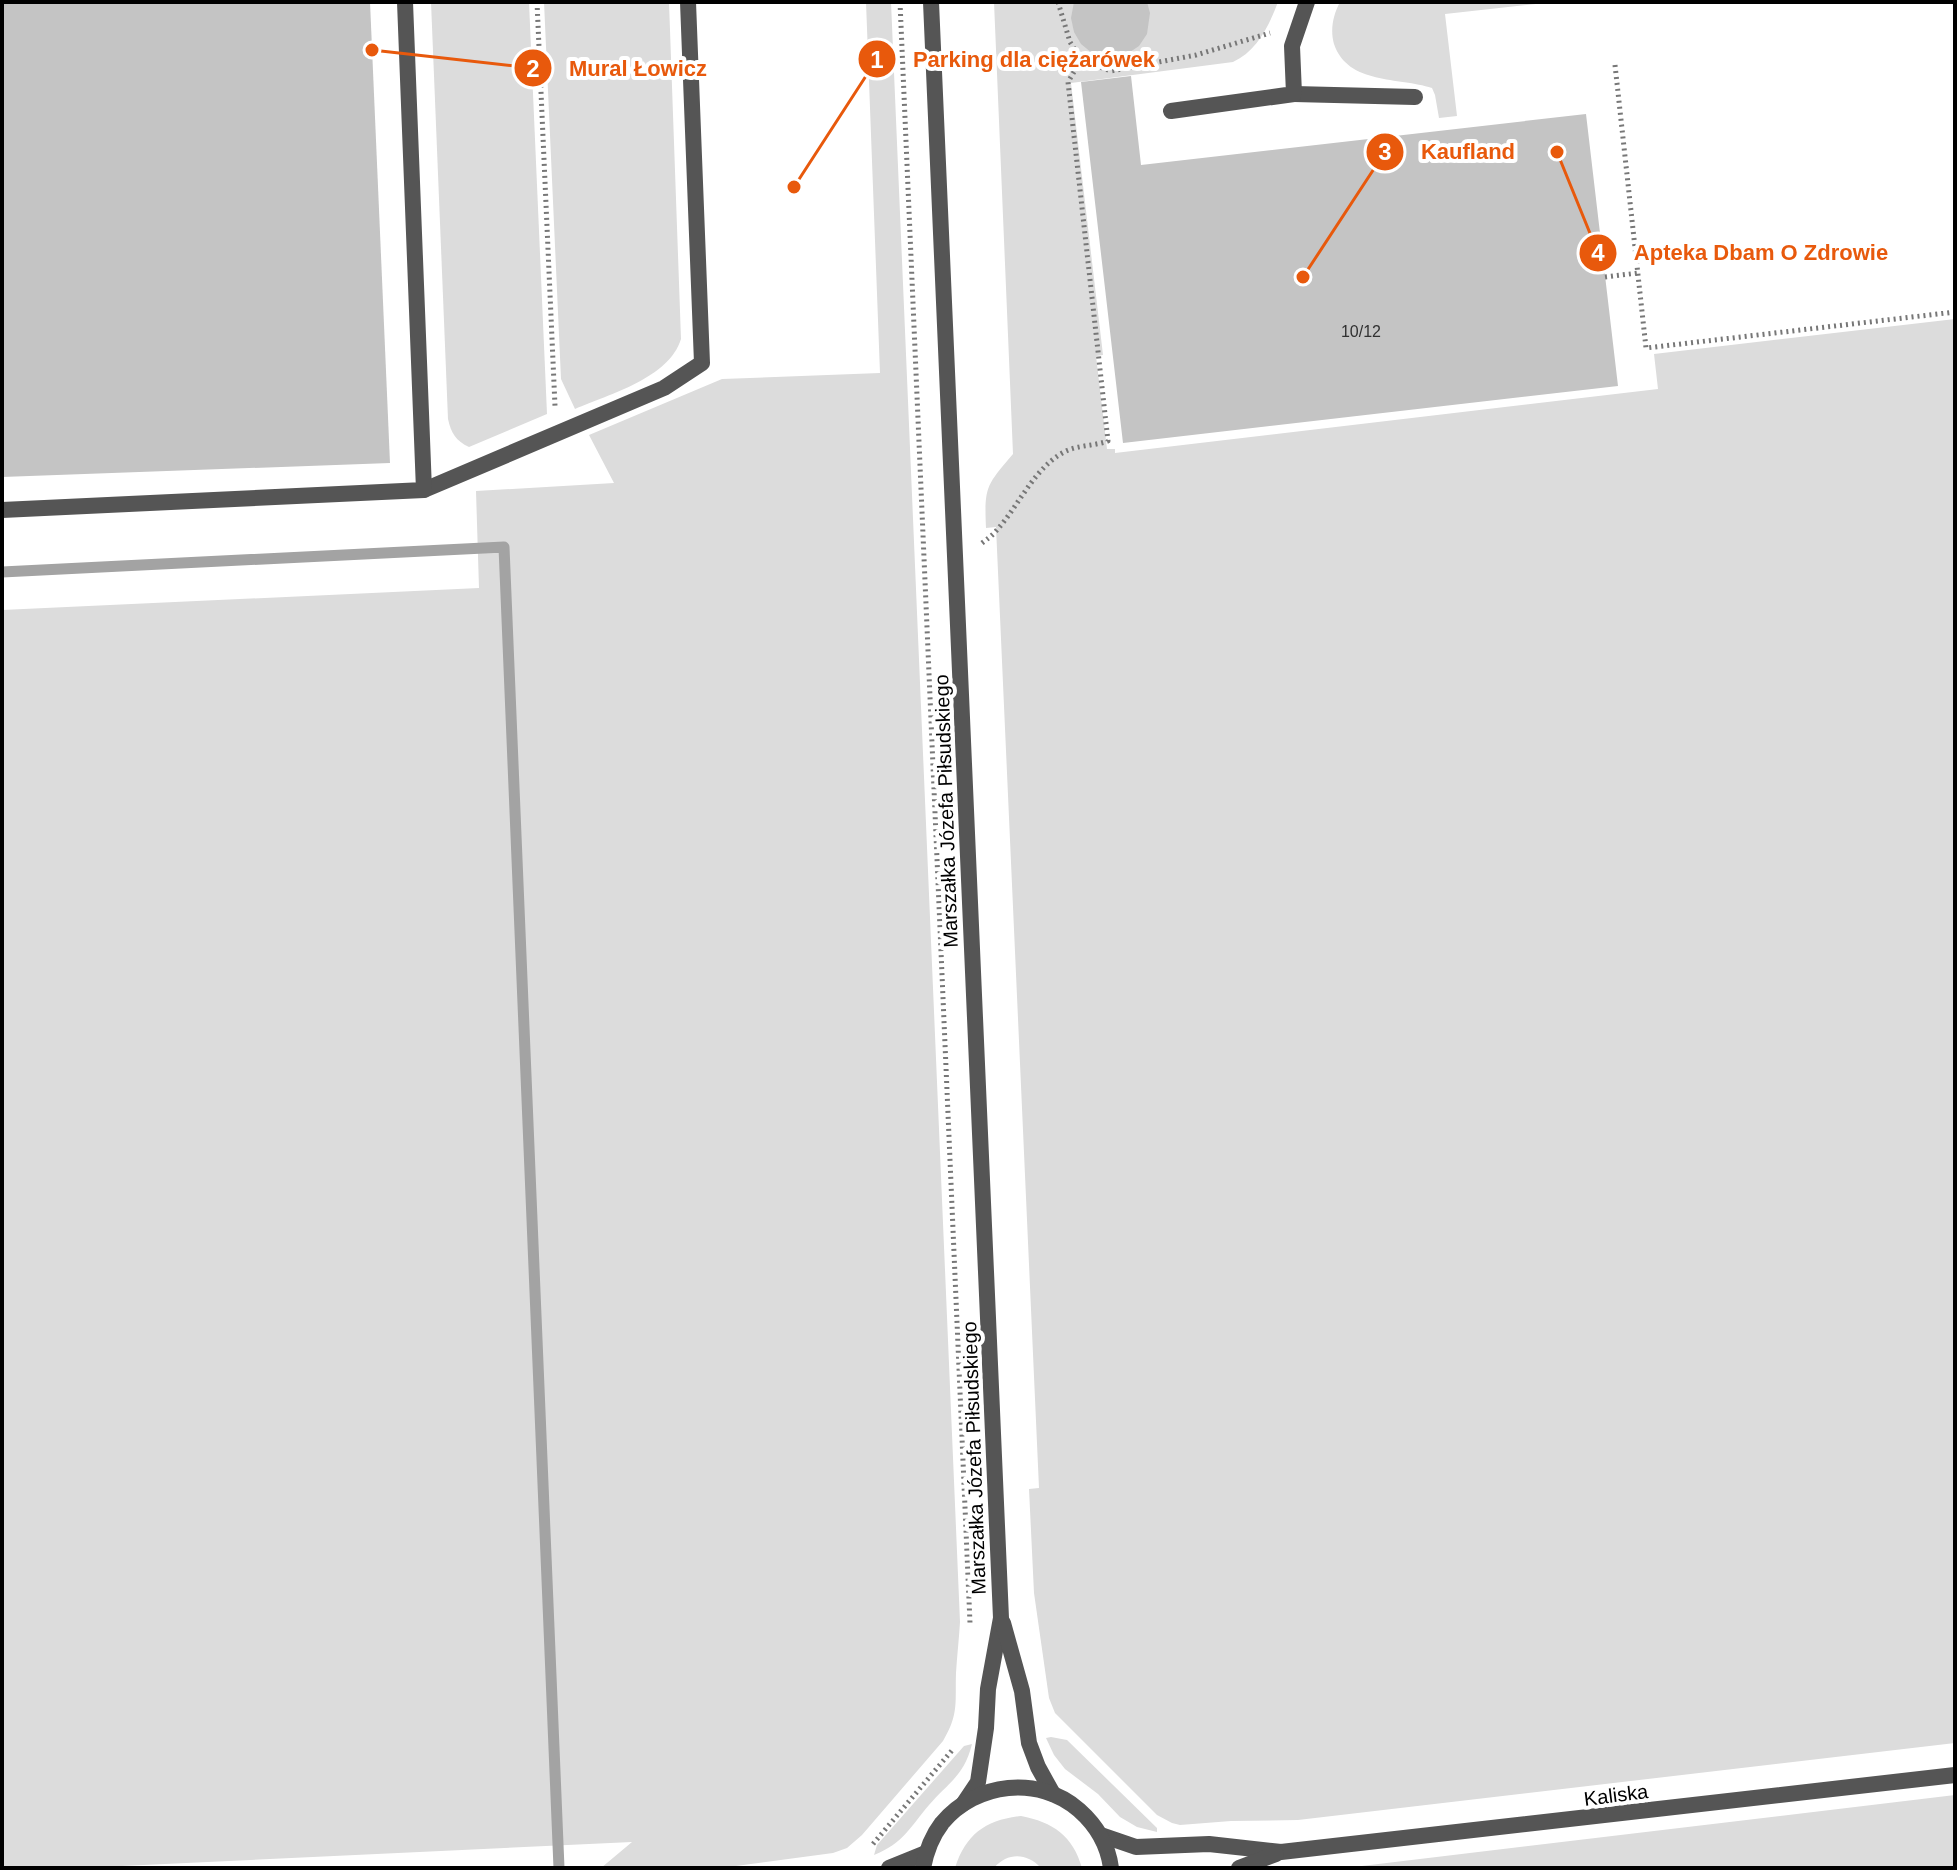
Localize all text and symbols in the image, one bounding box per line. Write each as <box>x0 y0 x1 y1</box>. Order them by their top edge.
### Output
callout: Parking dla ciężarówek <box>857 36 1171 82</box>
callout: Mural Łowicz <box>513 45 723 91</box>
text: 1 <box>870 46 884 73</box>
text: Parking dla ciężarówek <box>913 47 1156 72</box>
text: 2 <box>526 55 540 82</box>
text: Mural Łowicz <box>569 56 707 81</box>
callout: Kaufland <box>1365 129 1531 175</box>
text: 3 <box>1378 138 1392 165</box>
text: Kaufland <box>1421 139 1515 164</box>
callout: Apteka Dbam O Zdrowie <box>1578 230 1904 276</box>
text: 4 <box>1591 239 1605 266</box>
text: Apteka Dbam O Zdrowie <box>1634 240 1888 265</box>
house number: 10/12 <box>1341 323 1381 340</box>
street label: Marszałka Józefa Piłsudskiego <box>930 674 962 948</box>
street label: Marszałka Józefa Piłsudskiego <box>958 1321 990 1595</box>
street label: Kaliska <box>1583 1780 1650 1810</box>

